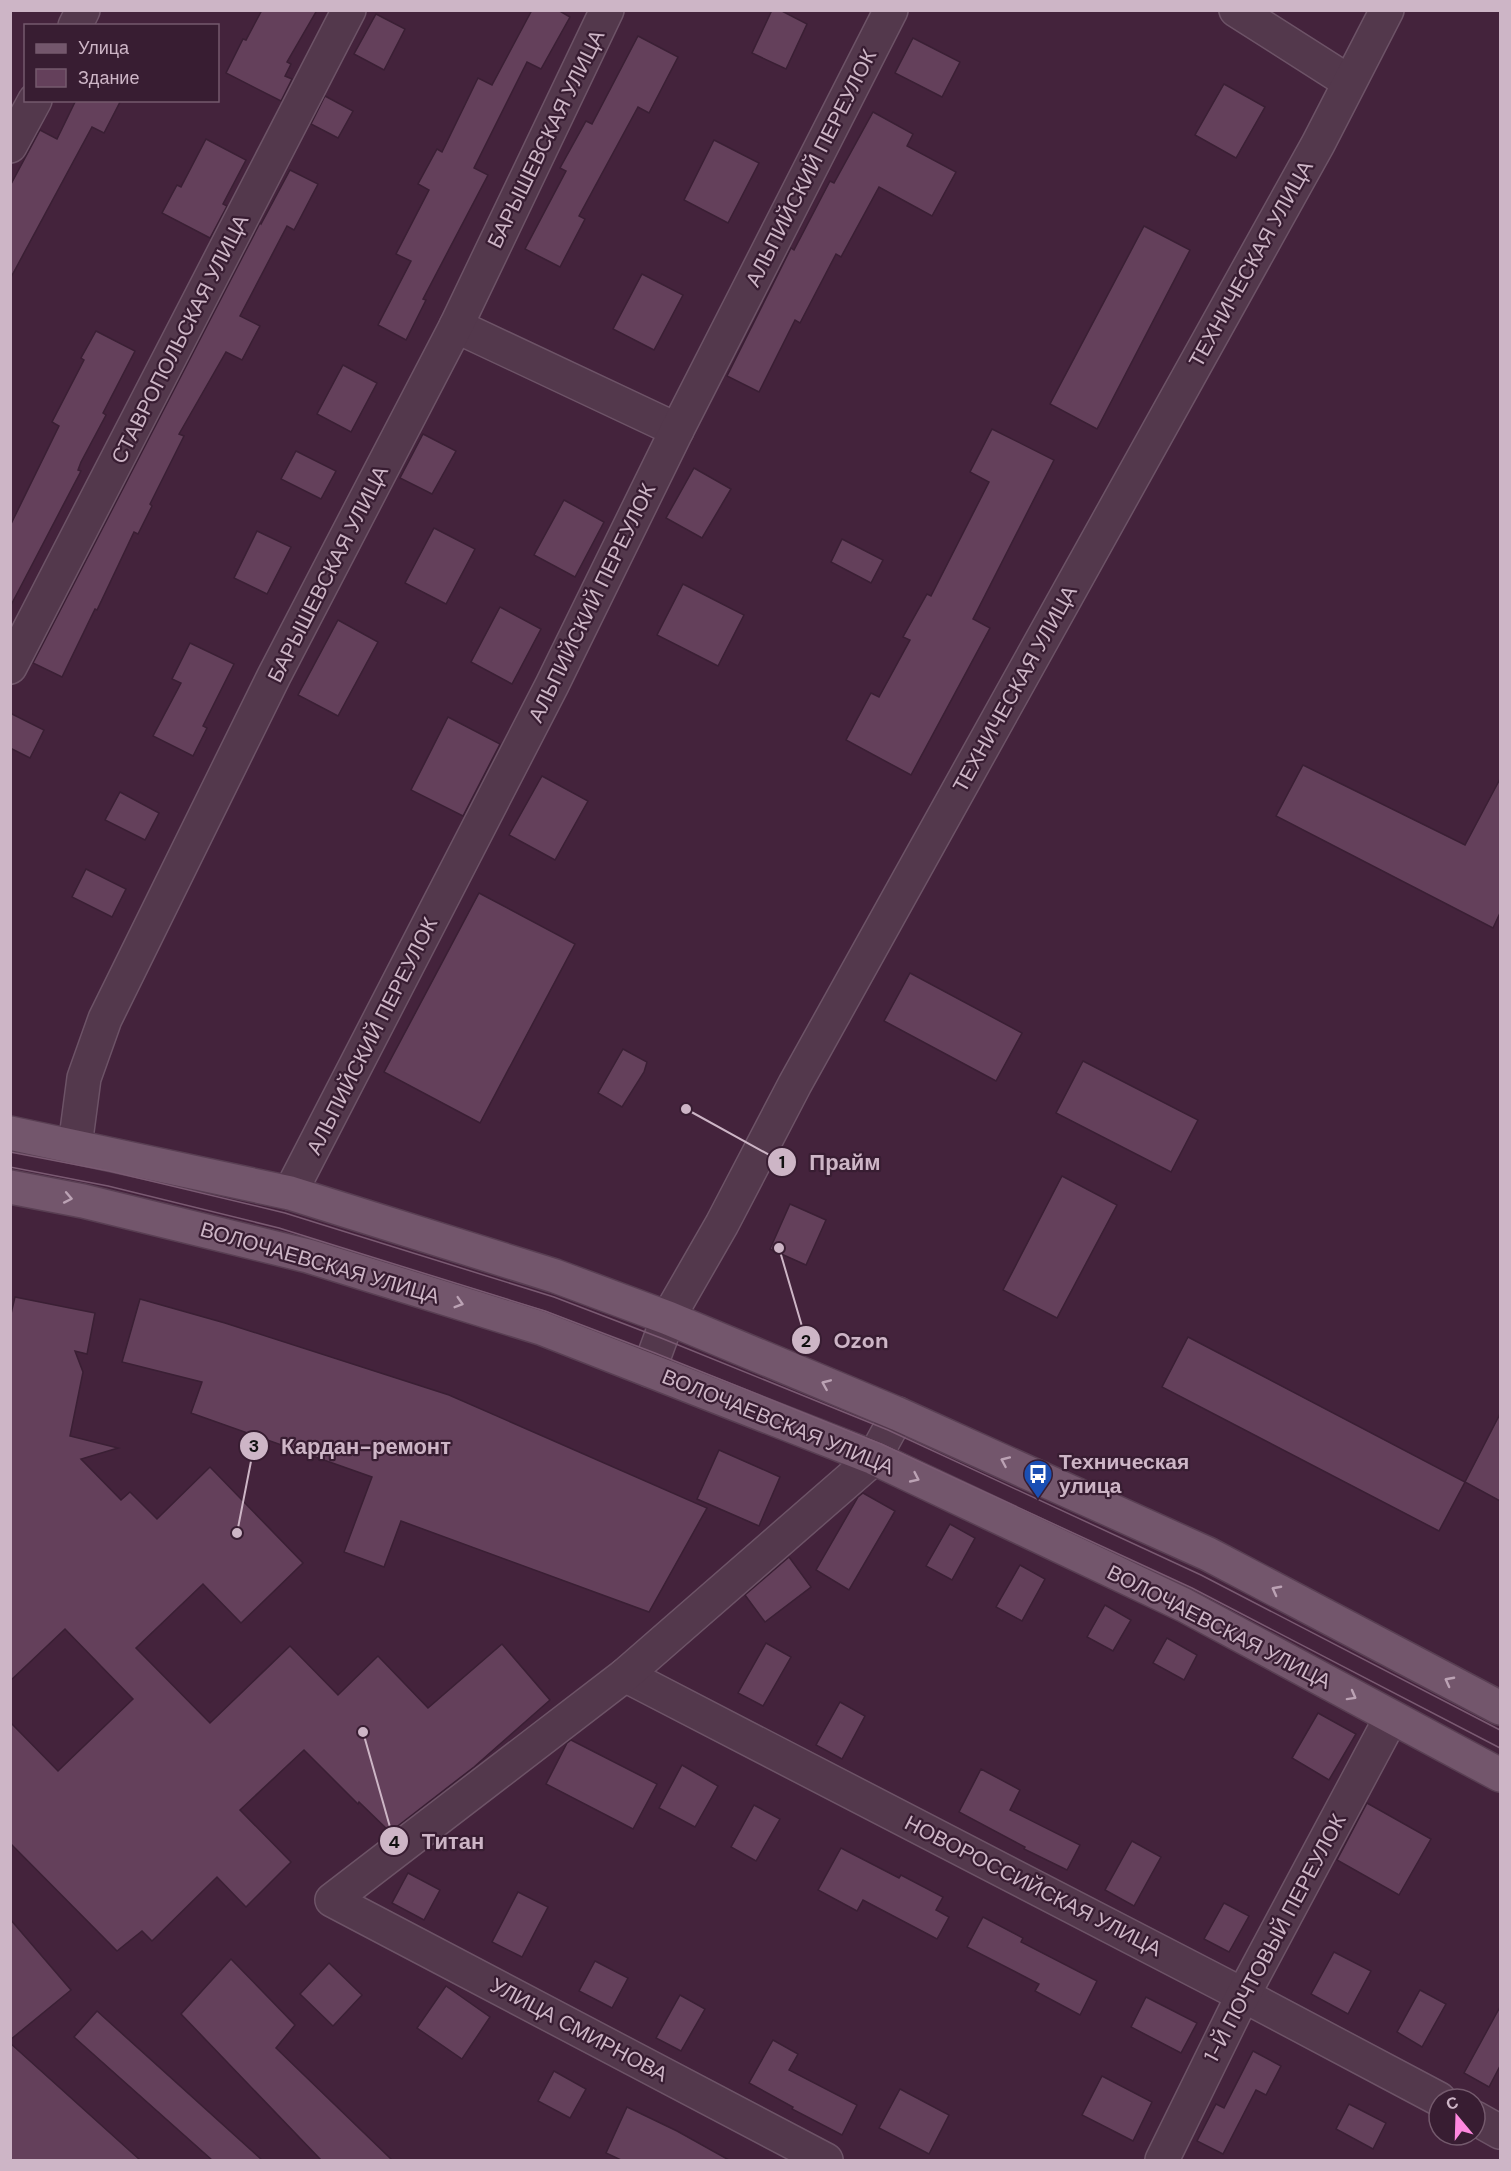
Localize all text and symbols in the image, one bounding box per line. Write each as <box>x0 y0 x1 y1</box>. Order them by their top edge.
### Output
legend <box>24 24 219 102</box>
street label: БАРЫШЕВСКАЯ УЛИЦА <box>481 25 611 253</box>
text: Улица <box>78 36 130 60</box>
street label: АЛЬПИЙСКИЙ ПЕРЕУЛОК <box>739 44 883 291</box>
text: Здание <box>78 66 139 90</box>
street label: ТЕХНИЧЕСКАЯ УЛИЦА <box>1182 156 1320 372</box>
street label: СТАВРОПОЛЬСКАЯ УЛИЦА <box>105 210 255 468</box>
street label: БАРЫШЕВСКАЯ УЛИЦА <box>261 461 395 687</box>
street label: АЛЬПИЙСКИЙ ПЕРЕУЛОК <box>522 478 662 727</box>
street label: ТЕХНИЧЕСКАЯ УЛИЦА <box>946 581 1084 797</box>
street label: АЛЬПИЙСКИЙ ПЕРЕУЛОК <box>300 912 444 1159</box>
callout: Прайм <box>767 1142 892 1182</box>
text: Прайм <box>809 1148 881 1177</box>
text: 1 <box>779 1150 785 1174</box>
one-way arrow <box>63 1191 73 1204</box>
street label: ВОЛОЧАЕВСКАЯ УЛИЦА <box>197 1215 443 1311</box>
one-way arrow <box>453 1296 464 1308</box>
callout: Ozon <box>791 1320 900 1360</box>
text: Ozon <box>833 1326 889 1355</box>
text: 2 <box>801 1329 811 1353</box>
street label: ВОЛОЧАЕВСКАЯ УЛИЦА <box>658 1363 898 1481</box>
one-way arrow <box>822 1379 833 1391</box>
callout: Кардан-ремонт <box>239 1426 463 1466</box>
text: Кардан-ремонт <box>281 1432 451 1461</box>
text: 3 <box>249 1434 259 1458</box>
place label: Техническая улица <box>1059 1448 1189 1500</box>
one-way arrow <box>1001 1457 1012 1469</box>
bus stop icon: Техническая улица <box>1022 1458 1054 1500</box>
one-way arrow <box>909 1470 920 1482</box>
street label: ВОЛОЧАЕВСКАЯ УЛИЦА <box>1102 1558 1336 1696</box>
one-way arrow <box>1272 1586 1282 1597</box>
one-way arrow <box>1444 1677 1455 1688</box>
one-way arrow <box>1346 1689 1357 1700</box>
street label: 1-Й ПОЧТОВЫЙ ПЕРЕУЛОК <box>1198 1808 1353 2067</box>
street label: НОВОРОССИЙСКАЯ УЛИЦА <box>900 1809 1166 1963</box>
callout: Титан <box>379 1821 496 1861</box>
text: Титан <box>422 1827 484 1856</box>
text: 4 <box>388 1830 400 1854</box>
street label: УЛИЦА СМИРНОВА <box>485 1971 673 2089</box>
north arrow <box>1427 2087 1487 2147</box>
text: С <box>1443 2091 1462 2115</box>

